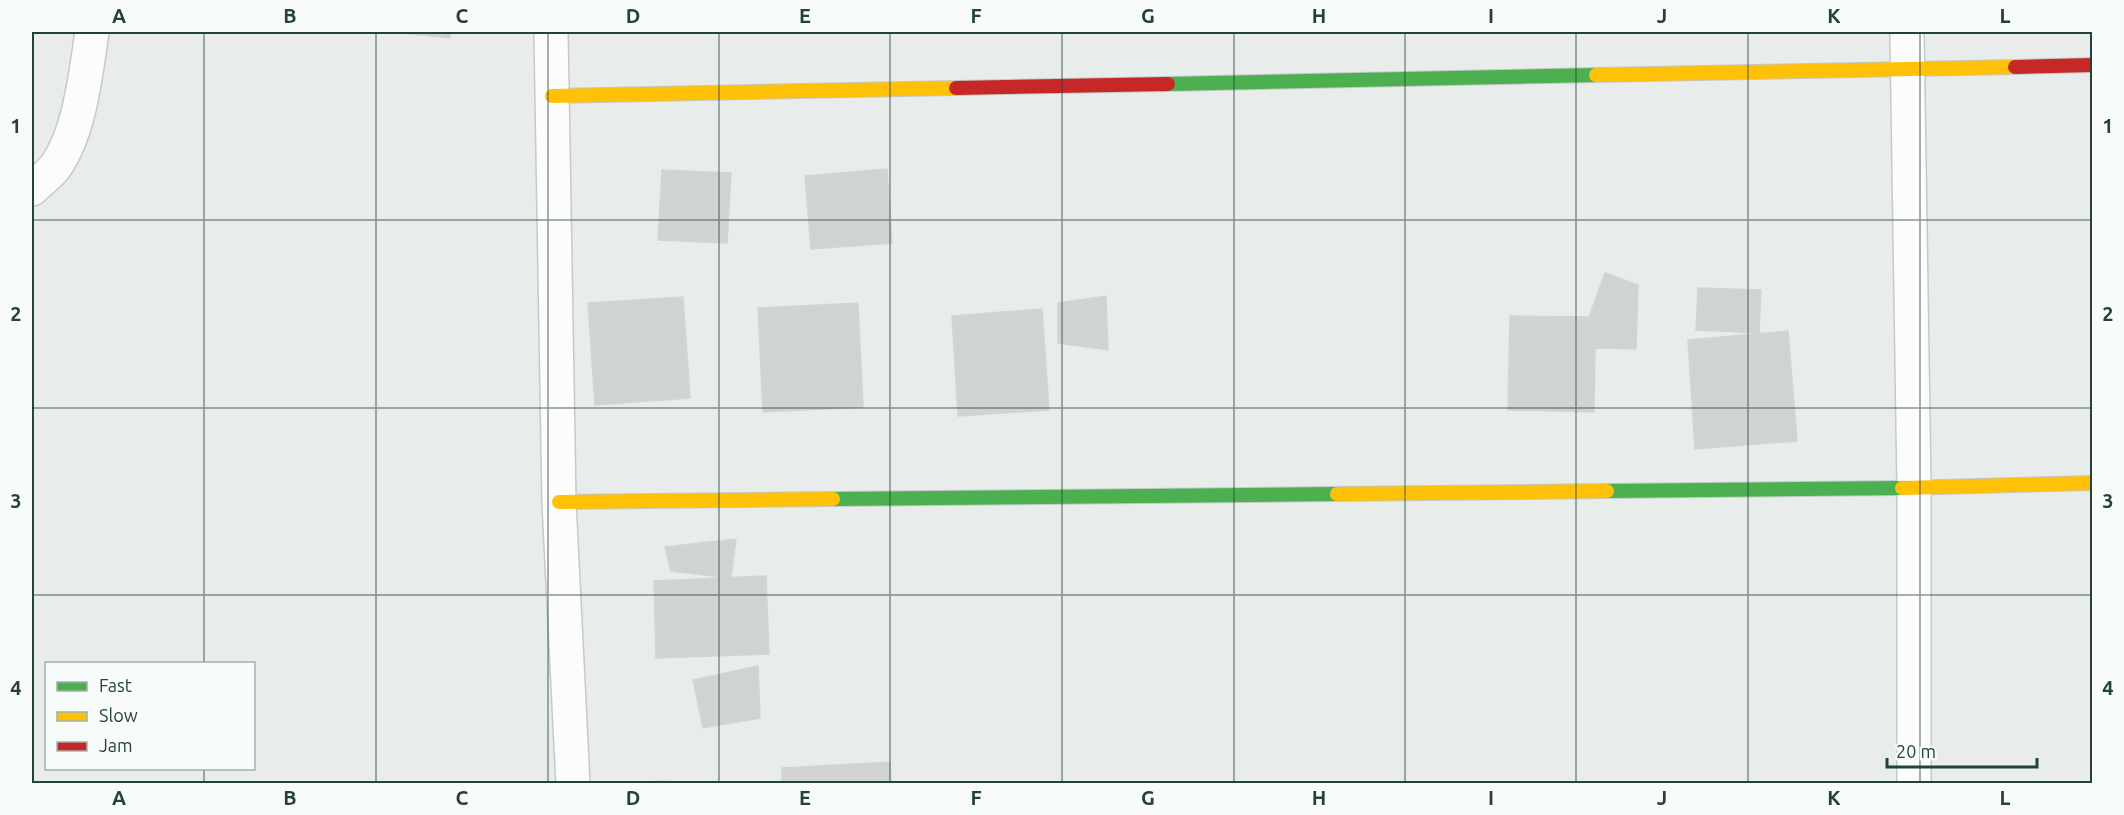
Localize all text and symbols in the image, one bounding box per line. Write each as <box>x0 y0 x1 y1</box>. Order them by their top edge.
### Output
text: A <box>112 4 126 27</box>
text: B <box>283 4 297 27</box>
text: C <box>456 4 469 27</box>
text: D <box>626 4 640 27</box>
text: E <box>799 4 811 27</box>
text: F <box>970 4 982 27</box>
text: G <box>1141 4 1155 27</box>
text: H <box>1312 4 1326 27</box>
text: I <box>1488 4 1494 27</box>
text: J <box>1657 4 1667 27</box>
text: K <box>1827 4 1841 27</box>
text: L <box>2000 4 2011 27</box>
text: 1 <box>10 114 22 137</box>
text: 1 <box>2102 114 2114 137</box>
text: 2 <box>10 302 22 325</box>
text: 2 <box>2102 302 2114 325</box>
text: 3 <box>10 489 22 512</box>
text: 3 <box>2102 489 2114 512</box>
legend <box>45 662 255 770</box>
text: Fast <box>99 675 132 695</box>
text: 4 <box>10 676 22 699</box>
text: 4 <box>2102 676 2114 699</box>
text: Slow <box>99 705 138 725</box>
scale bar <box>1887 731 2037 769</box>
text: Jam <box>99 735 133 755</box>
text: 20 m <box>1896 741 1936 761</box>
text: A <box>112 786 126 809</box>
text: B <box>283 786 297 809</box>
text: C <box>456 786 469 809</box>
text: D <box>626 786 640 809</box>
text: E <box>799 786 811 809</box>
text: F <box>970 786 982 809</box>
text: G <box>1141 786 1155 809</box>
text: H <box>1312 786 1326 809</box>
text: I <box>1488 786 1494 809</box>
text: J <box>1657 786 1667 809</box>
text: K <box>1827 786 1841 809</box>
text: L <box>2000 786 2011 809</box>

